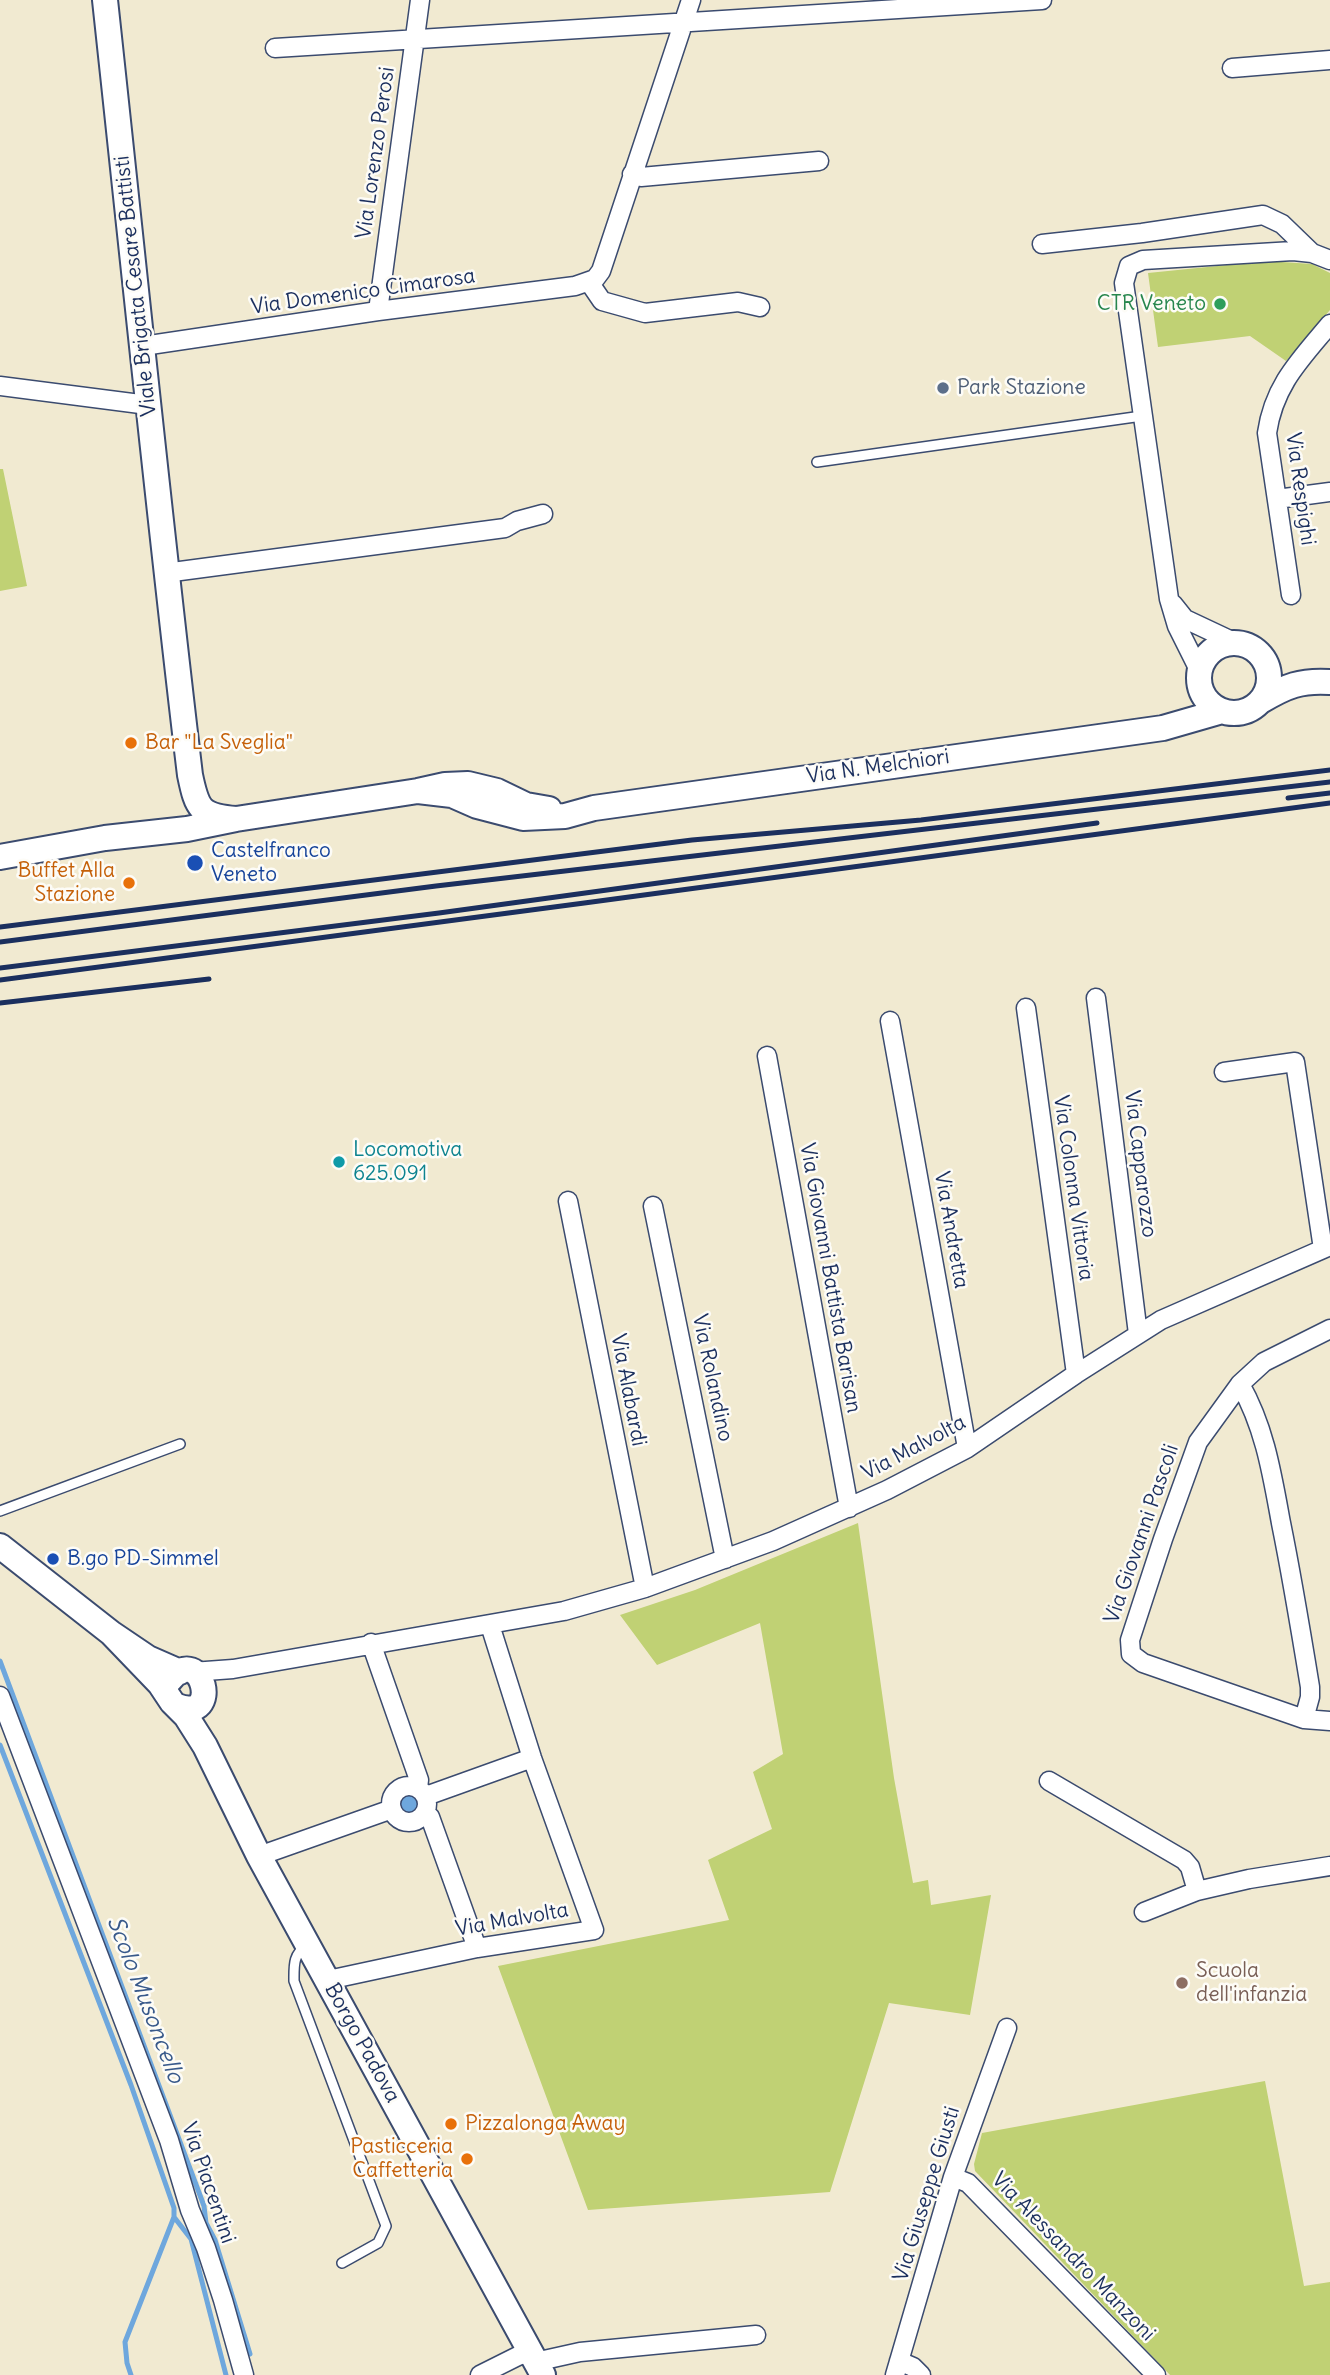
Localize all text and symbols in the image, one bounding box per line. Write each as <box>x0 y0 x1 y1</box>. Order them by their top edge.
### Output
street label: Via Lorenzo Perosi <box>351 65 401 241</box>
street label: Viale Brigata Cesare Battisti <box>110 154 162 418</box>
street label: Via Domenico Cimarosa <box>249 264 477 320</box>
place label: CTR Veneto <box>1097 291 1206 317</box>
marker: CTR Veneto <box>1212 296 1228 312</box>
place label: Park Stazione <box>957 375 1086 401</box>
marker: Park Stazione <box>935 380 951 396</box>
street label: Via Respighi <box>1280 431 1320 547</box>
place label: Bar "La Sveglia" <box>145 730 293 756</box>
marker: Bar "La Sveglia" <box>123 735 139 751</box>
street label: Via N. Melchiori <box>805 744 951 790</box>
place label: Castelfranco Veneto <box>211 838 331 888</box>
marker: Castelfranco Veneto <box>185 853 205 873</box>
place label: Buffet Alla Stazione <box>17 858 115 908</box>
marker: Buffet Alla Stazione <box>121 875 137 891</box>
street label: Via Capparozzo <box>1118 1089 1162 1239</box>
street label: Via Colonna Vittoria <box>1048 1094 1098 1282</box>
place label: Locomotiva 625.091 <box>353 1137 462 1187</box>
street label: Via Giovanni Battista Barisan <box>794 1141 866 1415</box>
marker: Locomotiva 625.091 <box>331 1154 347 1170</box>
street label: Via Andretta <box>928 1170 974 1290</box>
street label: Via Rolandino <box>686 1312 738 1444</box>
street label: Via Alabardi <box>605 1332 651 1448</box>
street label: Via Malvolta <box>858 1410 970 1486</box>
street label: Via Giovanni Pascoli <box>1099 1441 1185 1627</box>
place label: B.go PD-Simmel <box>67 1546 219 1572</box>
marker: B.go PD-Simmel <box>45 1551 61 1567</box>
street label: Via Malvolta <box>454 1898 570 1942</box>
water label: Scolo Musoncello <box>101 1913 189 2087</box>
place label: Scuola dell'infanzia <box>1196 1958 1307 2008</box>
marker: Scuola dell'infanzia <box>1174 1975 1190 1991</box>
street label: Borgo Padova <box>319 1979 405 2107</box>
street label: Via Giuseppe Giusti <box>888 2104 966 2284</box>
place label: Pizzalonga Away <box>465 2111 625 2137</box>
marker: Pizzalonga Away <box>443 2116 459 2132</box>
street label: Via Piacentini <box>176 2119 240 2247</box>
place label: Pasticceria Caffetteria <box>350 2134 453 2184</box>
marker: Pasticceria Caffetteria <box>459 2151 475 2167</box>
street label: Via Alessandro Manzoni <box>986 2167 1160 2347</box>

